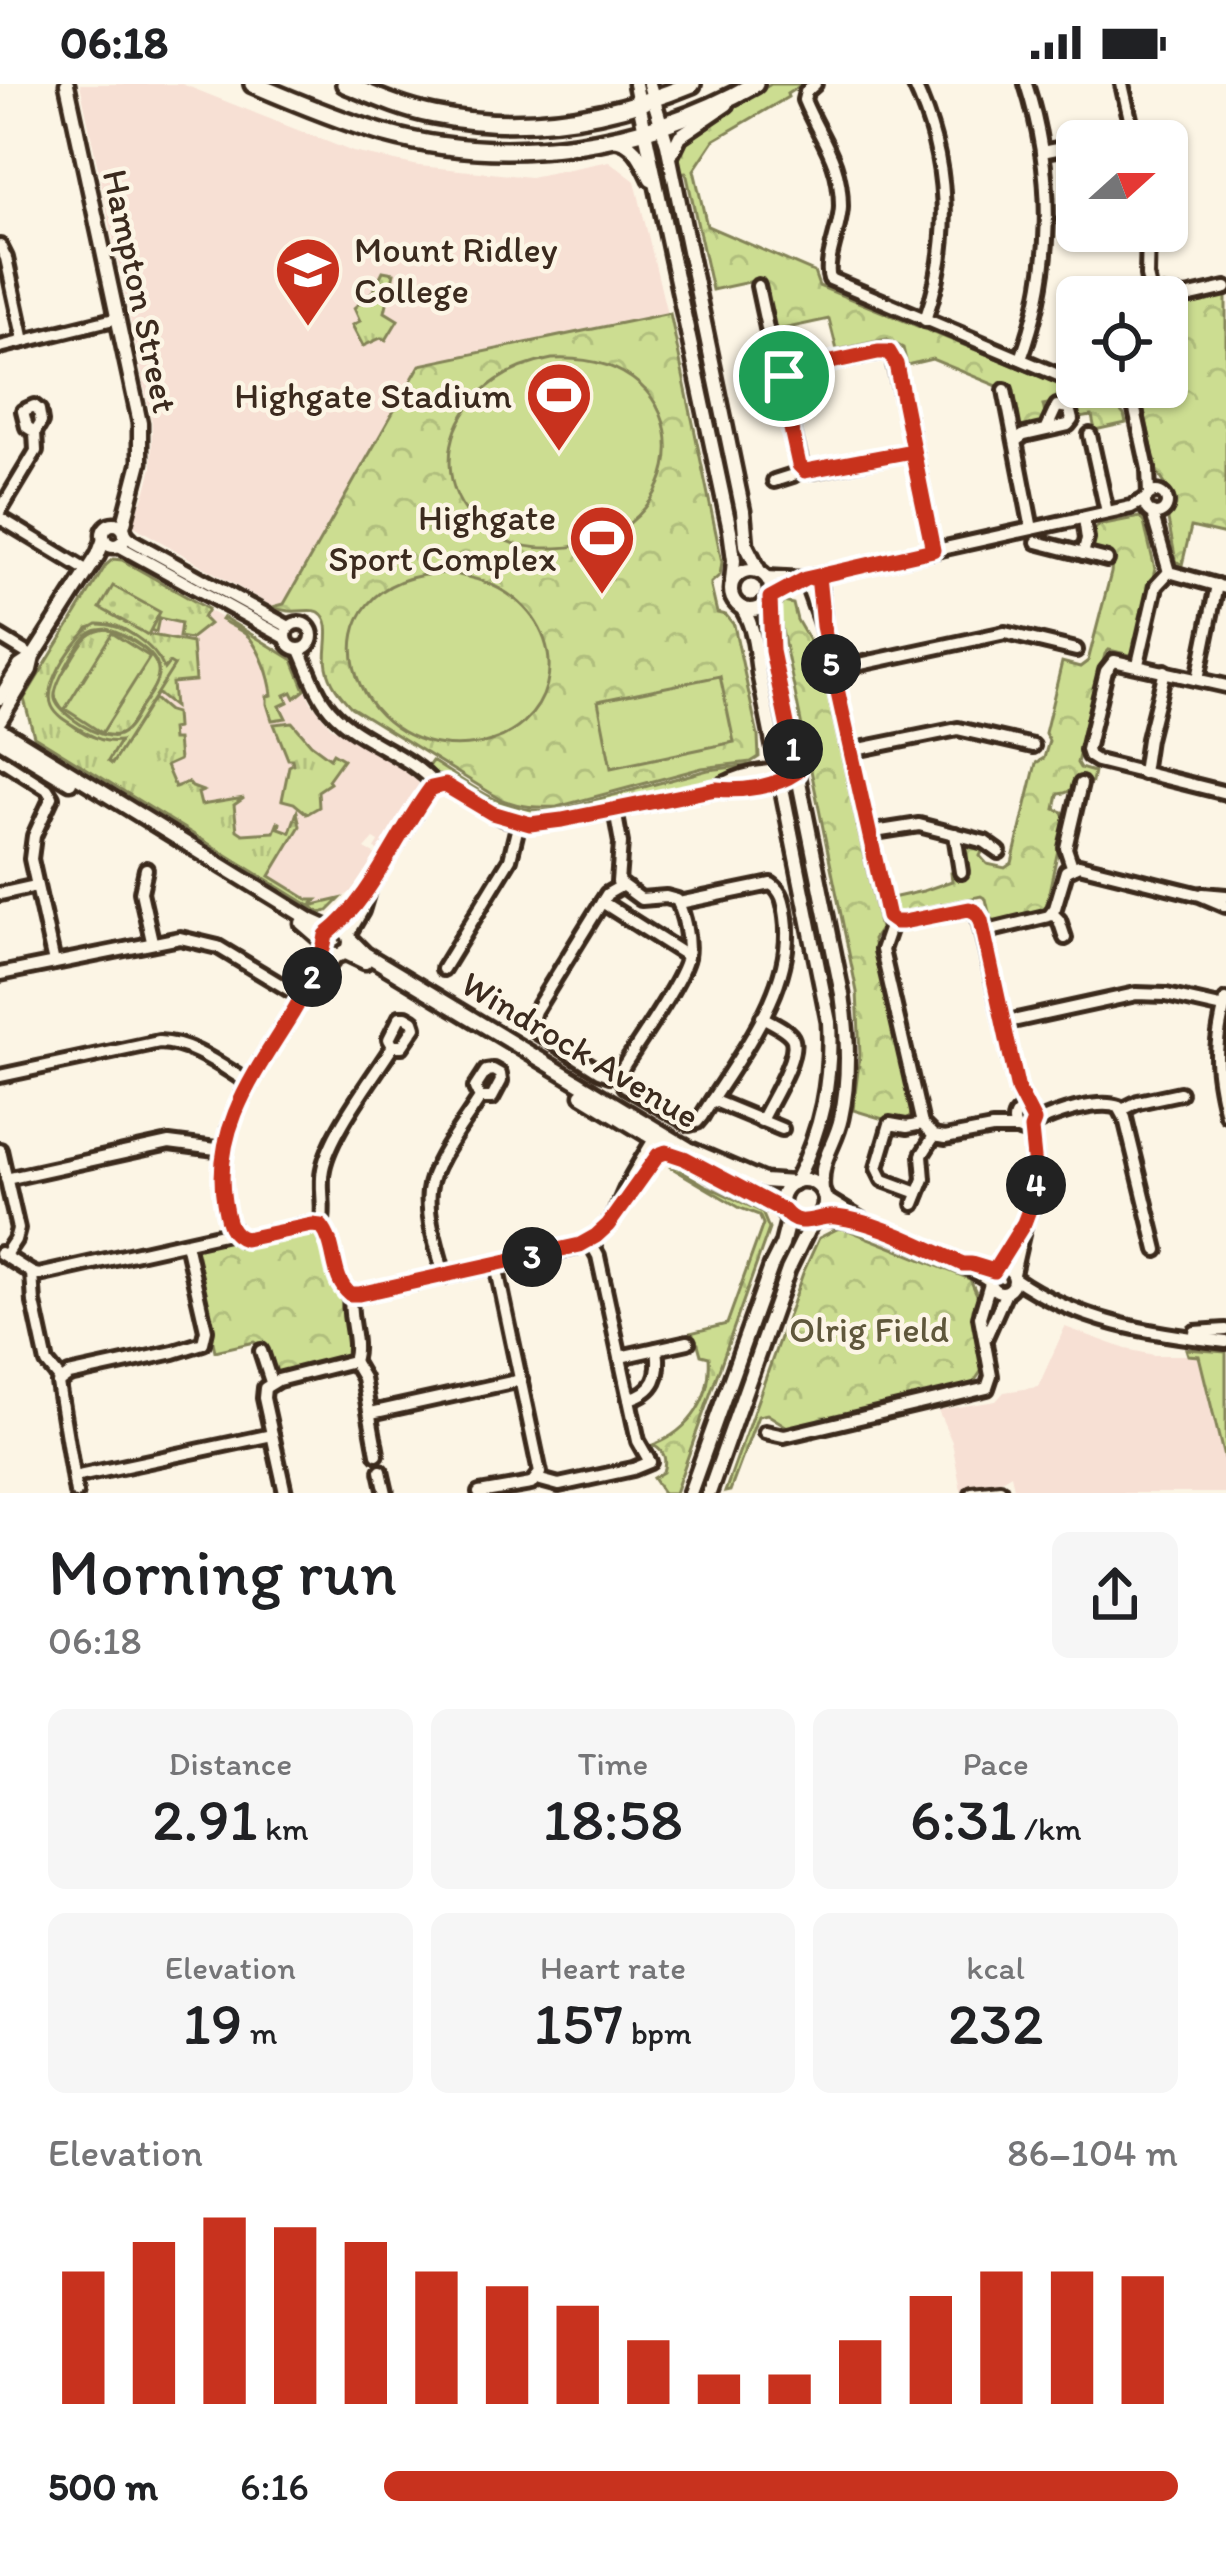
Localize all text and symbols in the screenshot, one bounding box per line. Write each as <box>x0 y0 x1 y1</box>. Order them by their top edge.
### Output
text: 06:18 <box>60 15 168 69</box>
north arrow <box>1056 120 1188 252</box>
map controls <box>1056 120 1188 408</box>
street label: Hampton Street <box>94 165 187 417</box>
place label: Mount Ridley College <box>354 228 558 312</box>
school or university icon: Mount Ridley College <box>273 235 343 329</box>
button: locate <box>1056 276 1188 408</box>
pin <box>733 325 835 427</box>
icon: arrive <box>751 343 817 409</box>
sports icon: Highgate Stadium <box>524 360 594 454</box>
place label: Highgate Stadium <box>234 374 512 417</box>
place label: Highgate Sport Complex <box>328 496 556 580</box>
sports icon: Highgate Sport Complex <box>567 503 637 597</box>
pin: 5 <box>801 634 861 694</box>
text: 5 <box>822 644 840 683</box>
pin: 1 <box>763 719 823 779</box>
text: 1 <box>785 729 801 768</box>
pin: 2 <box>282 947 342 1007</box>
text: 2 <box>303 957 321 996</box>
street label: Windrock Avenue <box>454 961 708 1137</box>
pin: 4 <box>1006 1155 1066 1215</box>
text: 4 <box>1026 1165 1046 1204</box>
pin: 3 <box>502 1227 562 1287</box>
text: 3 <box>523 1237 541 1276</box>
park label: Olrig Field <box>789 1308 949 1351</box>
text: Morning run <box>48 1532 397 1612</box>
button: share <box>1052 1532 1178 1658</box>
text: 06:18 <box>48 1617 142 1664</box>
text: Distance <box>169 1744 292 1783</box>
text: Time <box>578 1744 648 1783</box>
text: Pace <box>963 1744 1029 1783</box>
text: 2.91 <box>152 1783 258 1855</box>
text: 18:58 <box>543 1783 683 1855</box>
text: 6:31 <box>910 1783 1017 1855</box>
text: km <box>258 1809 309 1848</box>
text: /km <box>1017 1809 1082 1848</box>
text: Elevation <box>165 1948 296 1987</box>
text: Heart rate <box>540 1948 686 1987</box>
text: kcal <box>966 1948 1025 1987</box>
text: 19 <box>183 1987 242 2059</box>
text: 157 <box>534 1987 623 2059</box>
text: 232 <box>948 1987 1044 2059</box>
text: m <box>242 2013 278 2052</box>
text: bpm <box>623 2013 692 2052</box>
text: Elevation <box>48 2129 203 2176</box>
text: 86–104 m <box>1007 2129 1178 2176</box>
text: 500 m <box>48 2463 158 2510</box>
text: 6:16 <box>240 2463 309 2510</box>

